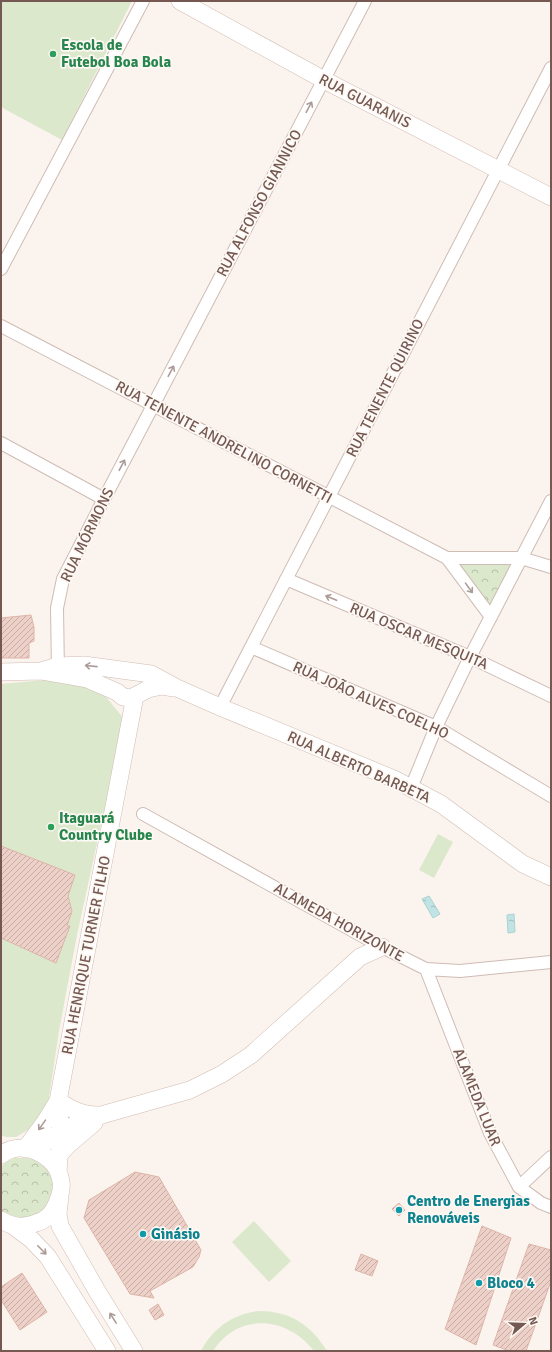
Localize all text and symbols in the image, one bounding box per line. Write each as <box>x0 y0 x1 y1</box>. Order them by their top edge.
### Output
place label: Escola de Futebol Boa Bola <box>61 36 171 71</box>
marker: Escola de Futebol Boa Bola <box>48 49 58 59</box>
street label: RUA GUARANIS <box>316 70 414 132</box>
one-way arrow <box>306 101 314 113</box>
street label: RUA ALFONSO GIANNICO <box>213 126 305 280</box>
street label: RUA TENENTE QUIRINO <box>342 316 428 460</box>
one-way arrow <box>168 365 175 377</box>
street label: RUA TENENTE ANDRELINO CORNETTI <box>112 377 336 507</box>
one-way arrow <box>118 459 126 471</box>
street label: RUA MÓRMONS <box>56 485 118 585</box>
one-way arrow <box>465 582 473 593</box>
one-way arrow <box>326 594 338 602</box>
street label: RUA OSCAR MESQUITA <box>347 599 491 673</box>
street label: RUA JOÃO ALVES COELHO <box>290 657 452 743</box>
one-way arrow <box>85 662 98 670</box>
street label: RUA ALBERTO BARBETA <box>285 727 433 807</box>
place label: Itaguará Country Clube <box>59 809 153 844</box>
marker: Itaguará Country Clube <box>46 822 56 832</box>
street label: RUA HENRIQUE TURNER FILHO <box>58 854 114 1056</box>
street label: ALAMEDA HORIZONTE <box>271 879 407 965</box>
street label: ALAMEDA LUAR <box>449 1045 505 1149</box>
one-way arrow <box>38 1120 46 1131</box>
place label: Centro de Energias Renováveis <box>407 1192 530 1227</box>
marker: Centro de Energias Renováveis <box>394 1205 404 1215</box>
place label: Ginásio <box>151 1225 200 1243</box>
marker: Ginásio <box>138 1229 148 1239</box>
one-way arrow <box>37 1245 47 1255</box>
place label: Bloco 4 <box>487 1274 535 1292</box>
marker: Bloco 4 <box>474 1278 484 1288</box>
north arrow <box>504 1304 544 1344</box>
one-way arrow <box>109 1312 117 1324</box>
text: N <box>526 1315 540 1327</box>

